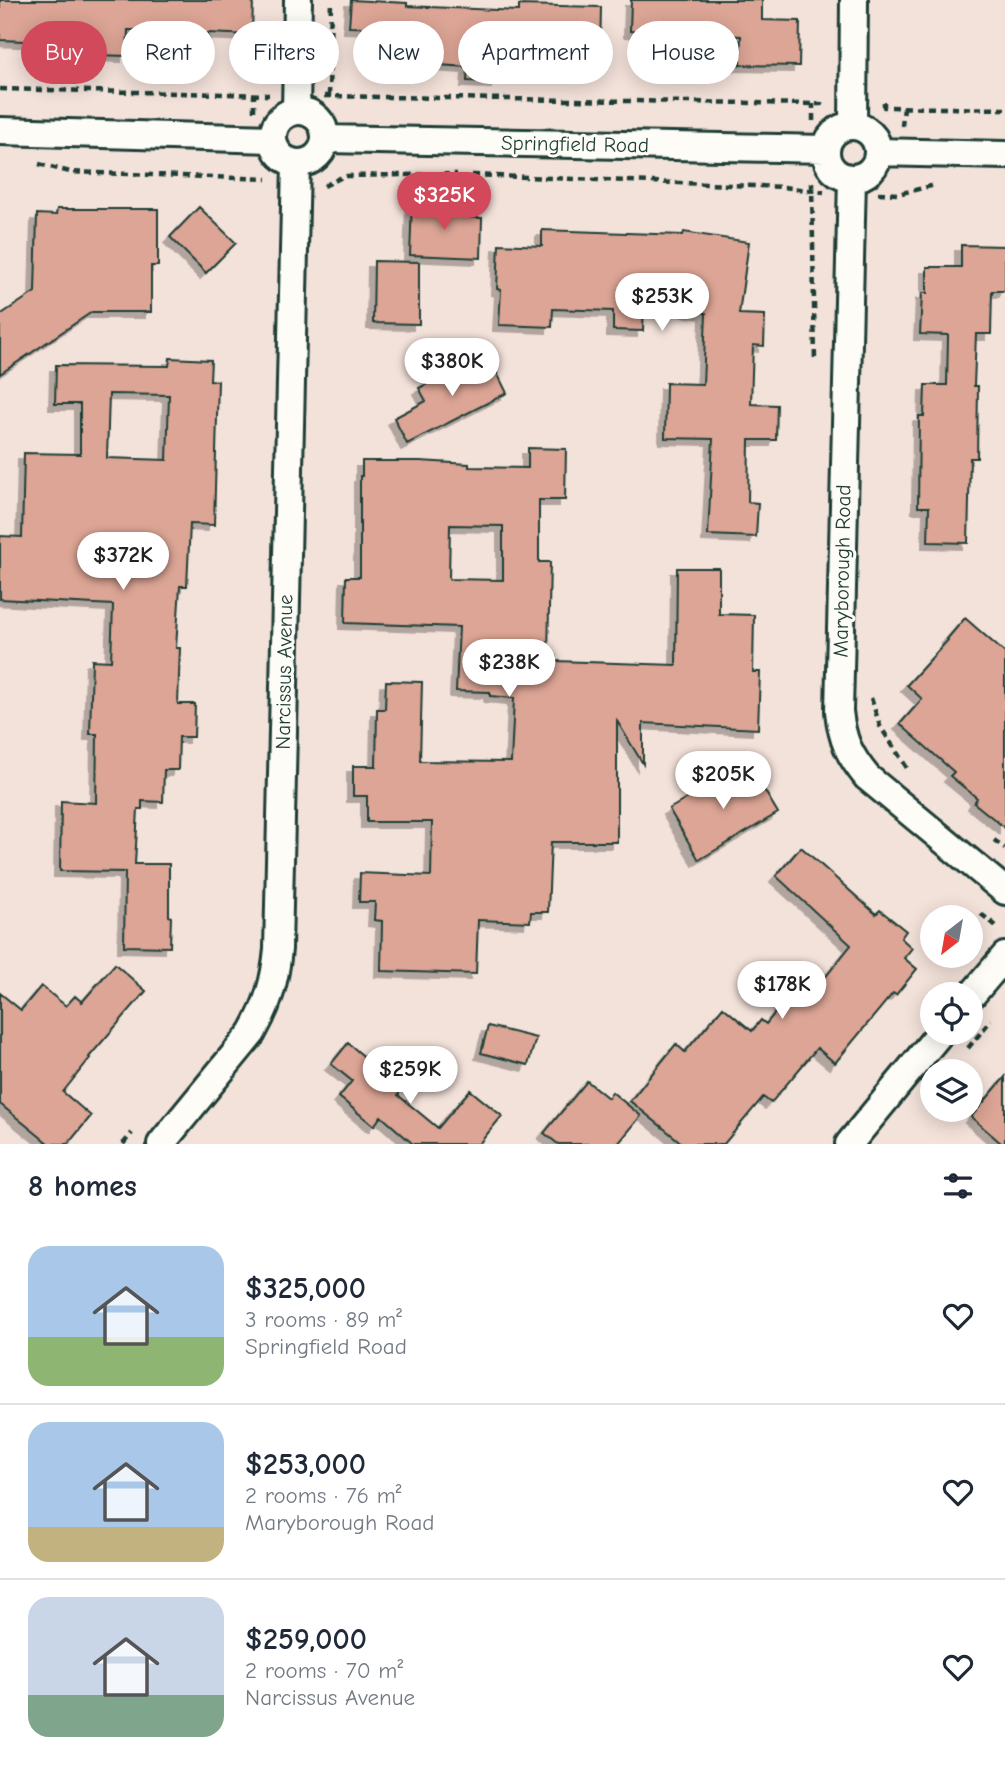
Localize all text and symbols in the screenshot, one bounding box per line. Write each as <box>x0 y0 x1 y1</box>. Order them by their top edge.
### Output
chip: Buy <box>21 21 107 84</box>
chip: Rent <box>121 21 215 84</box>
chip: Filters <box>229 21 339 84</box>
chip: New <box>353 21 444 84</box>
chip: Apartment <box>458 21 613 84</box>
chip: House <box>627 21 739 84</box>
street label: Springfield Road <box>501 131 649 157</box>
pin: $325K <box>395 173 493 232</box>
text: $325K <box>413 181 475 208</box>
pin: $253K <box>613 274 711 333</box>
text: $253K <box>631 282 693 309</box>
pin: $380K <box>403 338 501 398</box>
text: $380K <box>420 347 484 374</box>
street label: Maryborough Road <box>828 484 856 658</box>
pin: $372K <box>74 532 172 592</box>
text: $372K <box>93 541 153 568</box>
street label: Narcissus Avenue <box>271 594 297 750</box>
pin: $238K <box>460 640 558 699</box>
text: $238K <box>478 648 540 675</box>
pin: $205K <box>674 752 772 811</box>
text: $205K <box>691 760 755 787</box>
north arrow <box>920 905 984 968</box>
map controls <box>920 905 983 1122</box>
pin: $178K <box>733 962 831 1021</box>
text: $178K <box>753 970 811 997</box>
button: locate <box>920 982 983 1045</box>
pin: $259K <box>361 1046 459 1106</box>
text: $259K <box>379 1055 441 1082</box>
button: layers <box>920 1059 983 1122</box>
icon: filters <box>939 1167 977 1205</box>
text: 8 homes <box>28 1169 137 1204</box>
text: $325,000 <box>245 1271 366 1306</box>
icon: home <box>84 1274 168 1358</box>
icon: heart <box>939 1297 977 1335</box>
text: 3 rooms · 89 m² <box>245 1306 402 1333</box>
text: Springfield Road <box>245 1333 407 1360</box>
text: $253,000 <box>245 1447 366 1482</box>
icon: home <box>84 1450 168 1534</box>
icon: heart <box>939 1473 977 1511</box>
text: 2 rooms · 76 m² <box>245 1482 401 1509</box>
text: Maryborough Road <box>245 1509 435 1536</box>
text: $259,000 <box>245 1622 367 1657</box>
icon: home <box>84 1625 168 1709</box>
icon: heart <box>939 1648 977 1686</box>
text: 2 rooms · 70 m² <box>245 1657 403 1684</box>
text: Narcissus Avenue <box>245 1684 415 1711</box>

